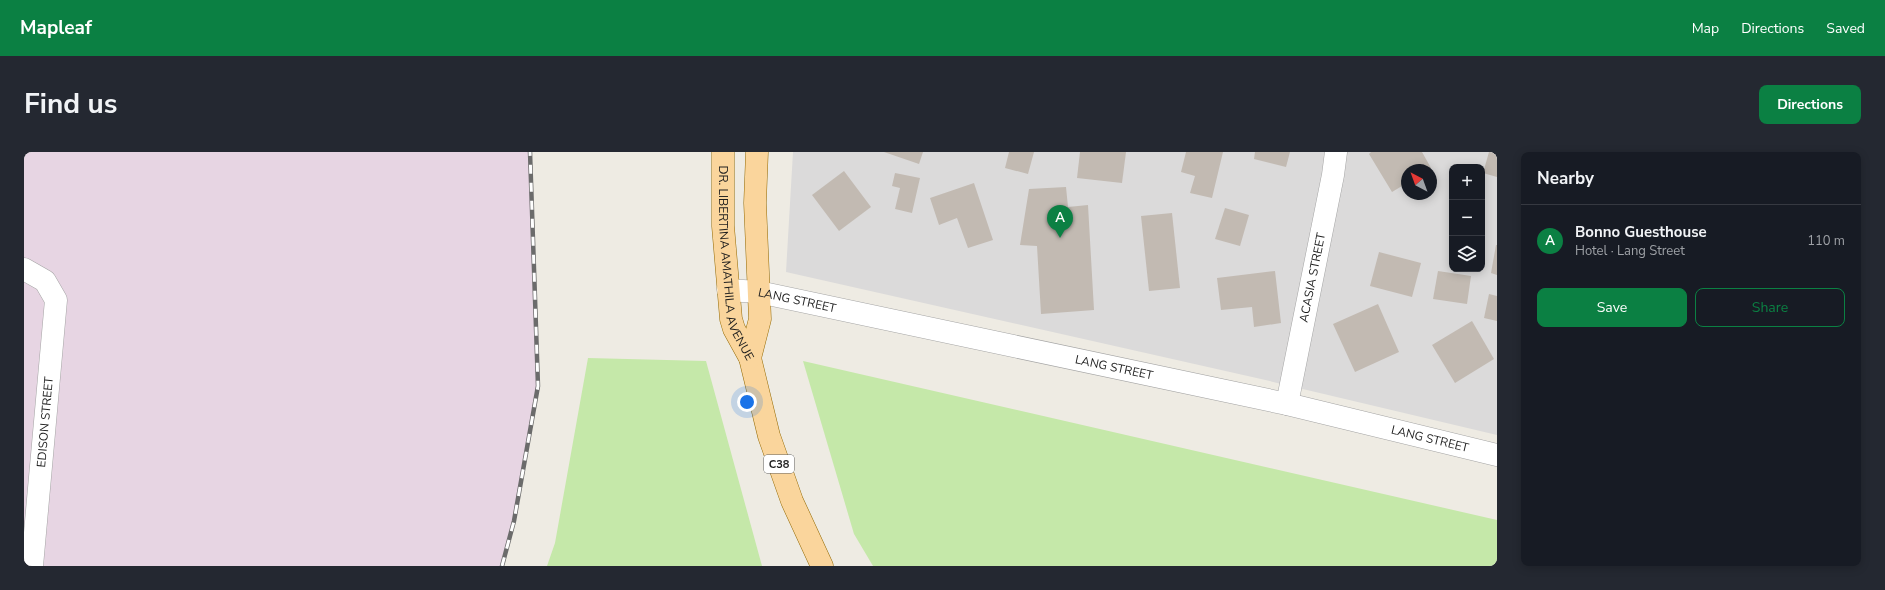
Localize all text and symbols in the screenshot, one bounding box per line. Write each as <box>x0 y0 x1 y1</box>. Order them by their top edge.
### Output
text: Mapleaf <box>20 15 92 41</box>
text: Map <box>1692 19 1719 38</box>
text: Directions <box>1741 19 1804 38</box>
text: Saved <box>1826 19 1865 38</box>
text: Find us <box>24 85 118 123</box>
button: Directions <box>1759 85 1861 124</box>
north arrow <box>1401 164 1437 200</box>
map controls <box>1449 164 1485 272</box>
button: + <box>1449 164 1485 200</box>
street label: DR. LIBERTINA AMATHILA AVENUE <box>715 166 758 363</box>
text: Nearby <box>1537 167 1594 190</box>
button: − <box>1449 200 1485 236</box>
pin: A <box>1047 205 1073 238</box>
text: Bonno Guesthouse <box>1575 222 1707 242</box>
street label: ACASIA STREET <box>1296 231 1329 324</box>
text: A <box>1545 232 1555 250</box>
text: 110 m <box>1807 232 1845 250</box>
button: layers <box>1449 236 1485 272</box>
text: Hotel · Lang Street <box>1575 242 1685 260</box>
street label: LANG STREET <box>757 284 838 316</box>
button: Save <box>1537 288 1687 327</box>
button: Share <box>1695 288 1845 327</box>
street label: LANG STREET <box>1074 351 1155 384</box>
street label: EDISON STREET <box>33 375 57 468</box>
your location <box>737 392 757 412</box>
street label: LANG STREET <box>1390 422 1471 456</box>
road number: C38 <box>764 455 794 473</box>

